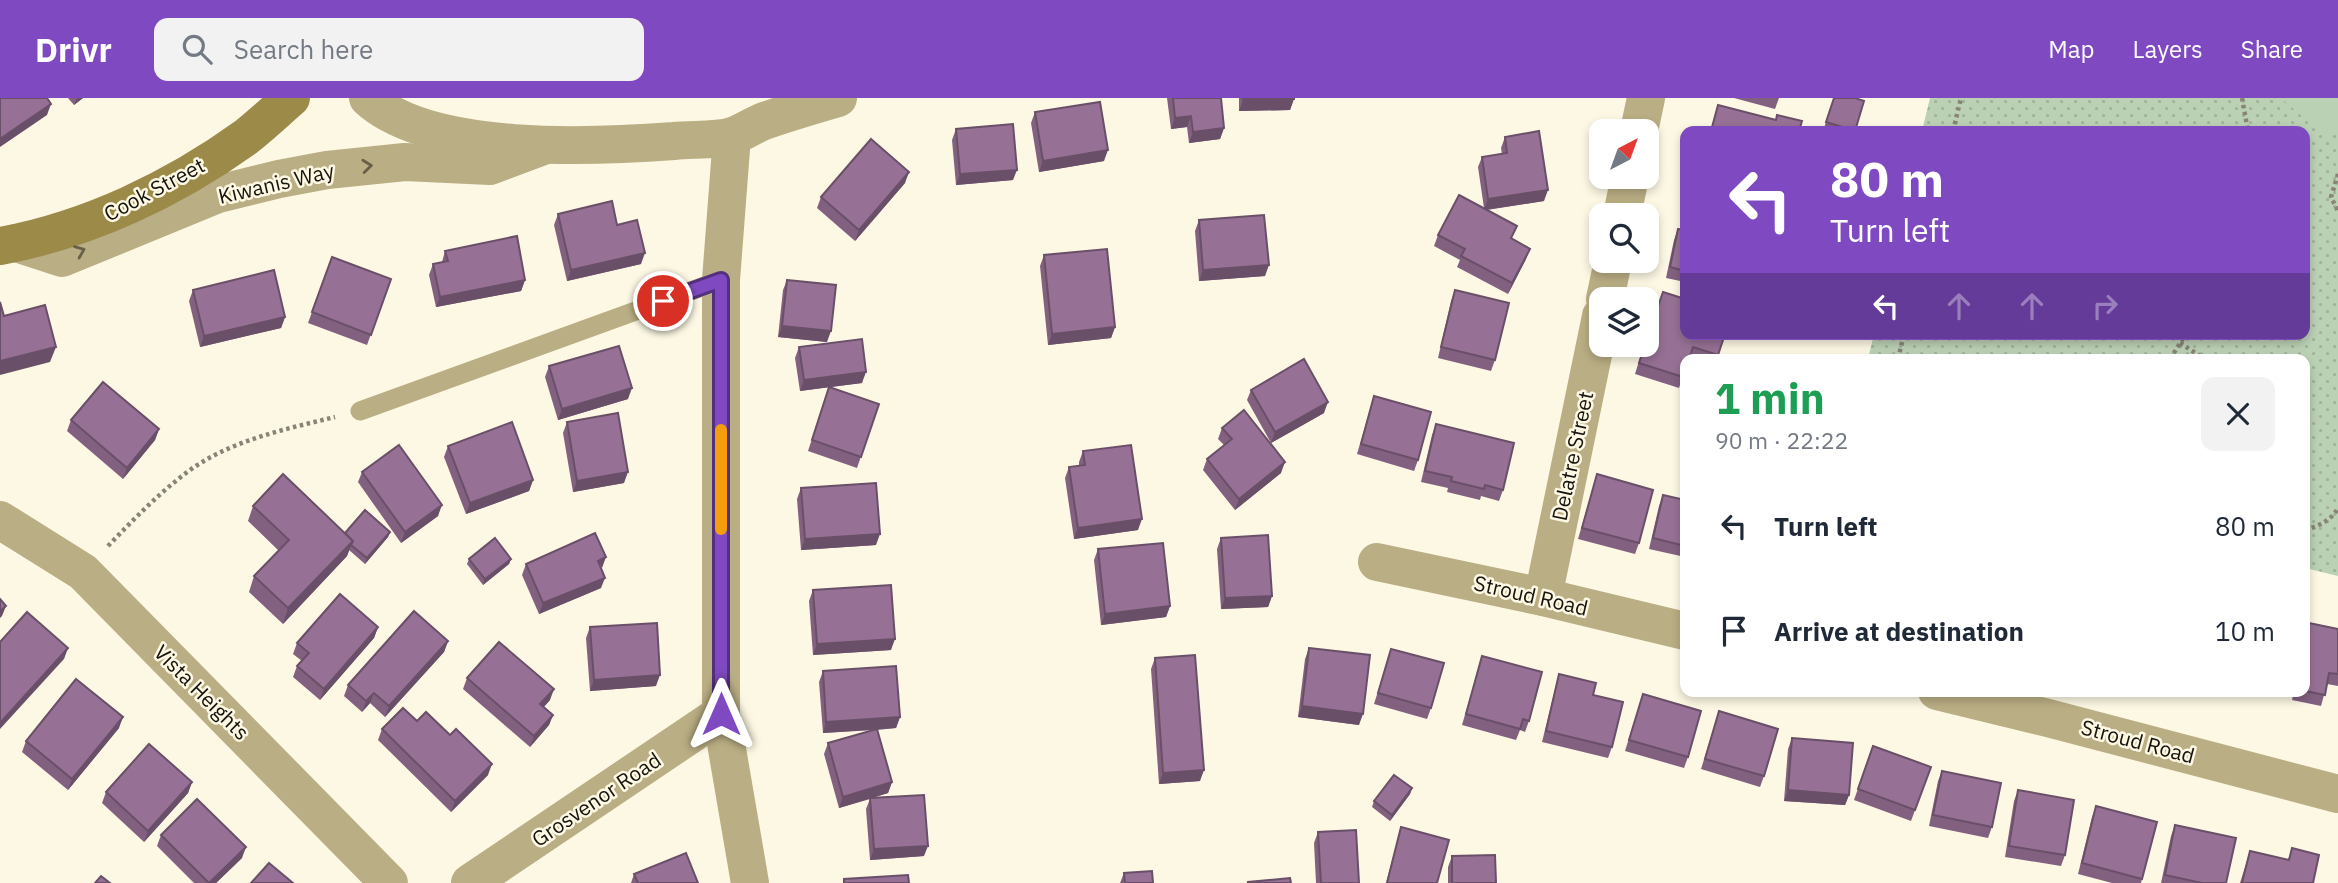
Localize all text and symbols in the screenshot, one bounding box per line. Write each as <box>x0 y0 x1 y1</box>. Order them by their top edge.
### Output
search box <box>154 18 644 81</box>
text: Drivr <box>35 28 112 71</box>
icon: search <box>178 30 216 68</box>
text: Search here <box>234 32 373 66</box>
text: Map <box>2048 33 2095 65</box>
text: Layers <box>2133 33 2203 65</box>
text: Share <box>2241 33 2303 65</box>
north arrow <box>1589 119 1659 189</box>
map controls <box>1589 119 1659 357</box>
text: 80 m <box>1830 147 1944 210</box>
street label: Cook Street <box>99 151 209 227</box>
icon: left <box>1715 154 1806 245</box>
street label: Kiwanis Way <box>215 156 337 210</box>
one-way arrow <box>362 159 373 174</box>
button: search <box>1589 203 1659 273</box>
text: Turn left <box>1830 209 1950 251</box>
one-way arrow <box>74 245 86 259</box>
pin <box>633 271 693 331</box>
icon: arrive <box>644 282 682 320</box>
button: layers <box>1589 287 1659 357</box>
icon: left <box>1867 287 1905 325</box>
icon: ahead <box>1940 287 1978 325</box>
icon: ahead <box>2013 287 2051 325</box>
icon: right <box>2086 287 2124 325</box>
text: 1 min <box>1715 371 1825 426</box>
button: close <box>2201 377 2275 451</box>
street label: Delatre Street <box>1545 389 1599 523</box>
text: 90 m · 22:22 <box>1715 425 1848 455</box>
icon: left <box>1715 507 1753 545</box>
text: Turn left <box>1774 509 1877 543</box>
text: 80 m <box>2215 509 2275 543</box>
street label: Stroud Road <box>1471 568 1591 622</box>
icon: arrive <box>1715 612 1753 650</box>
text: Arrive at destination <box>1774 614 2024 648</box>
text: 10 m <box>2215 614 2275 648</box>
street label: Vista Heights <box>148 638 256 746</box>
position arrow <box>684 677 758 751</box>
street label: Stroud Road <box>2078 712 2198 770</box>
street label: Grosvenor Road <box>526 745 666 853</box>

